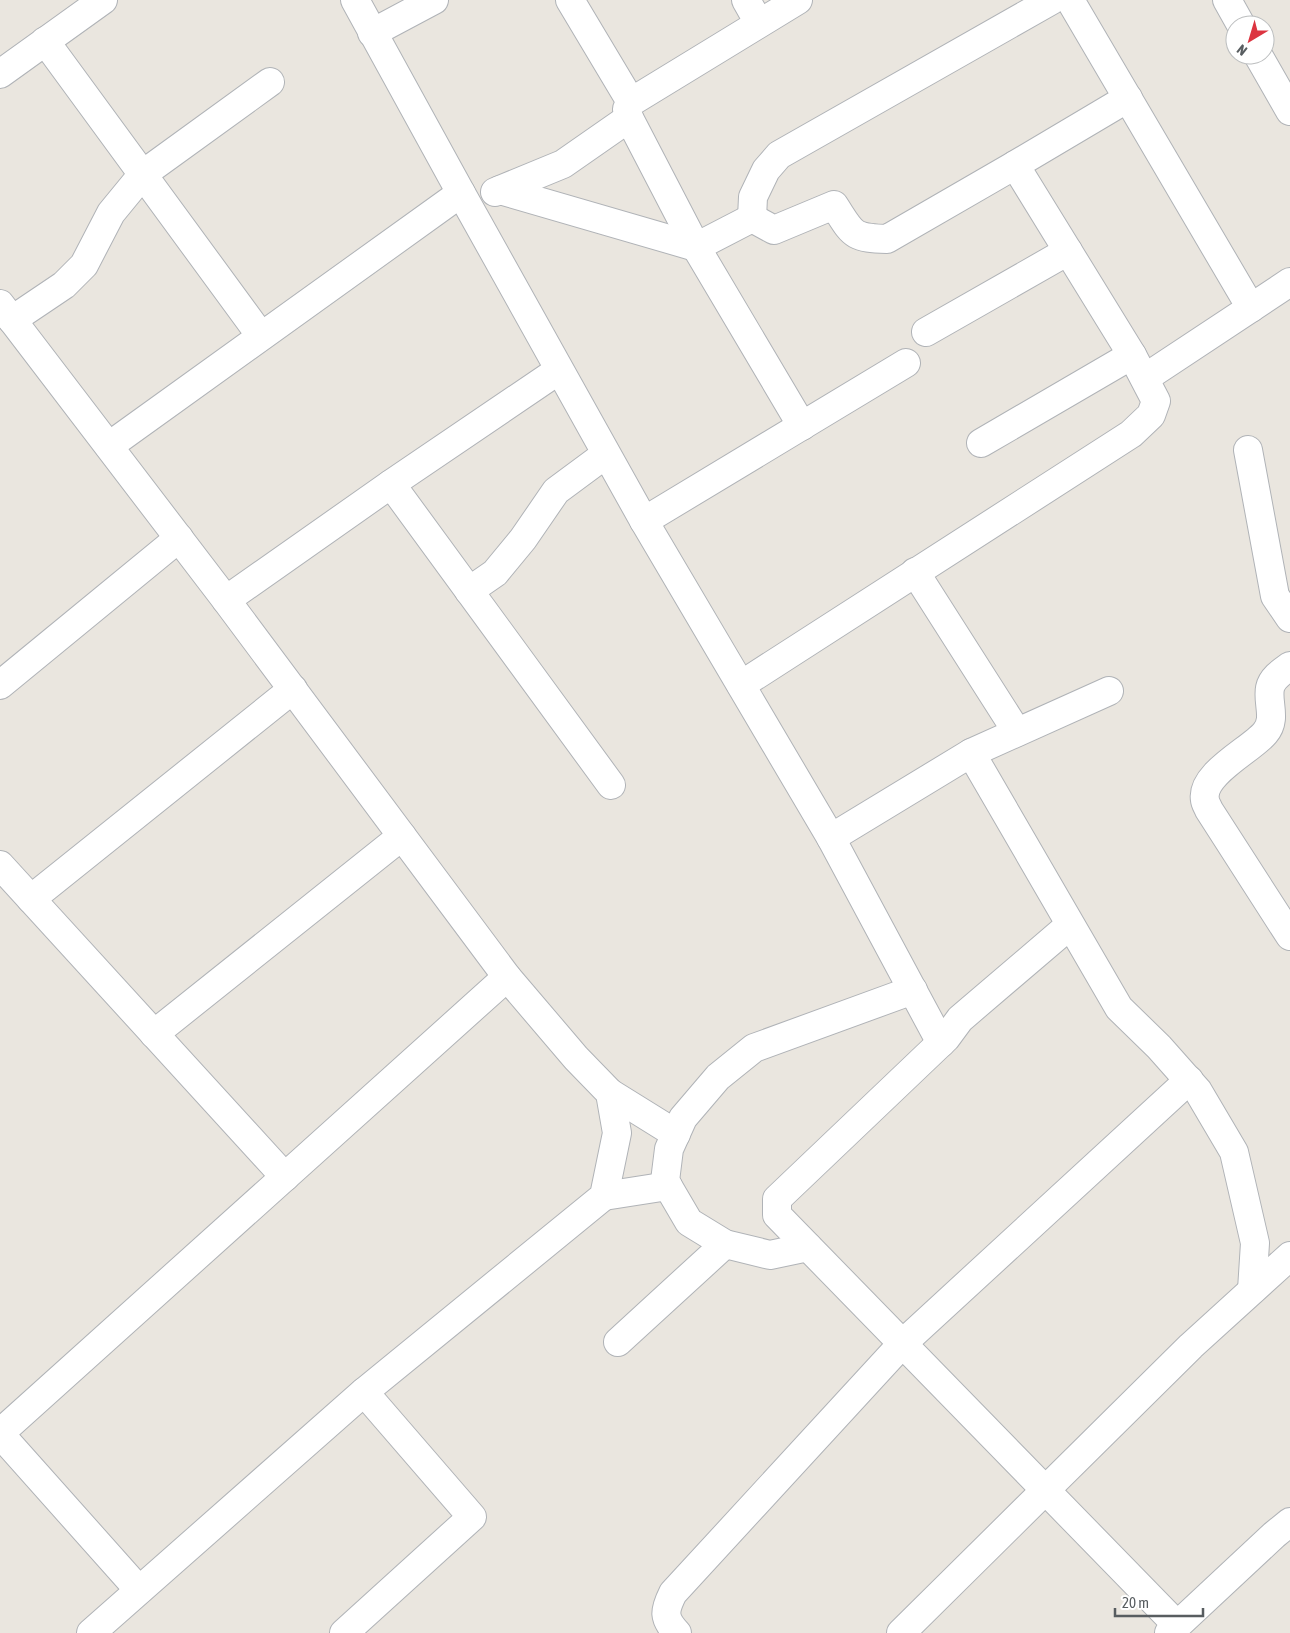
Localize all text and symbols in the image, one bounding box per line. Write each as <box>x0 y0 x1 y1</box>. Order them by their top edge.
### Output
north arrow <box>1225 15 1275 65</box>
text: N <box>1234 41 1250 59</box>
scale bar <box>1115 1586 1202 1618</box>
text: 20 m <box>1122 1594 1149 1611</box>

